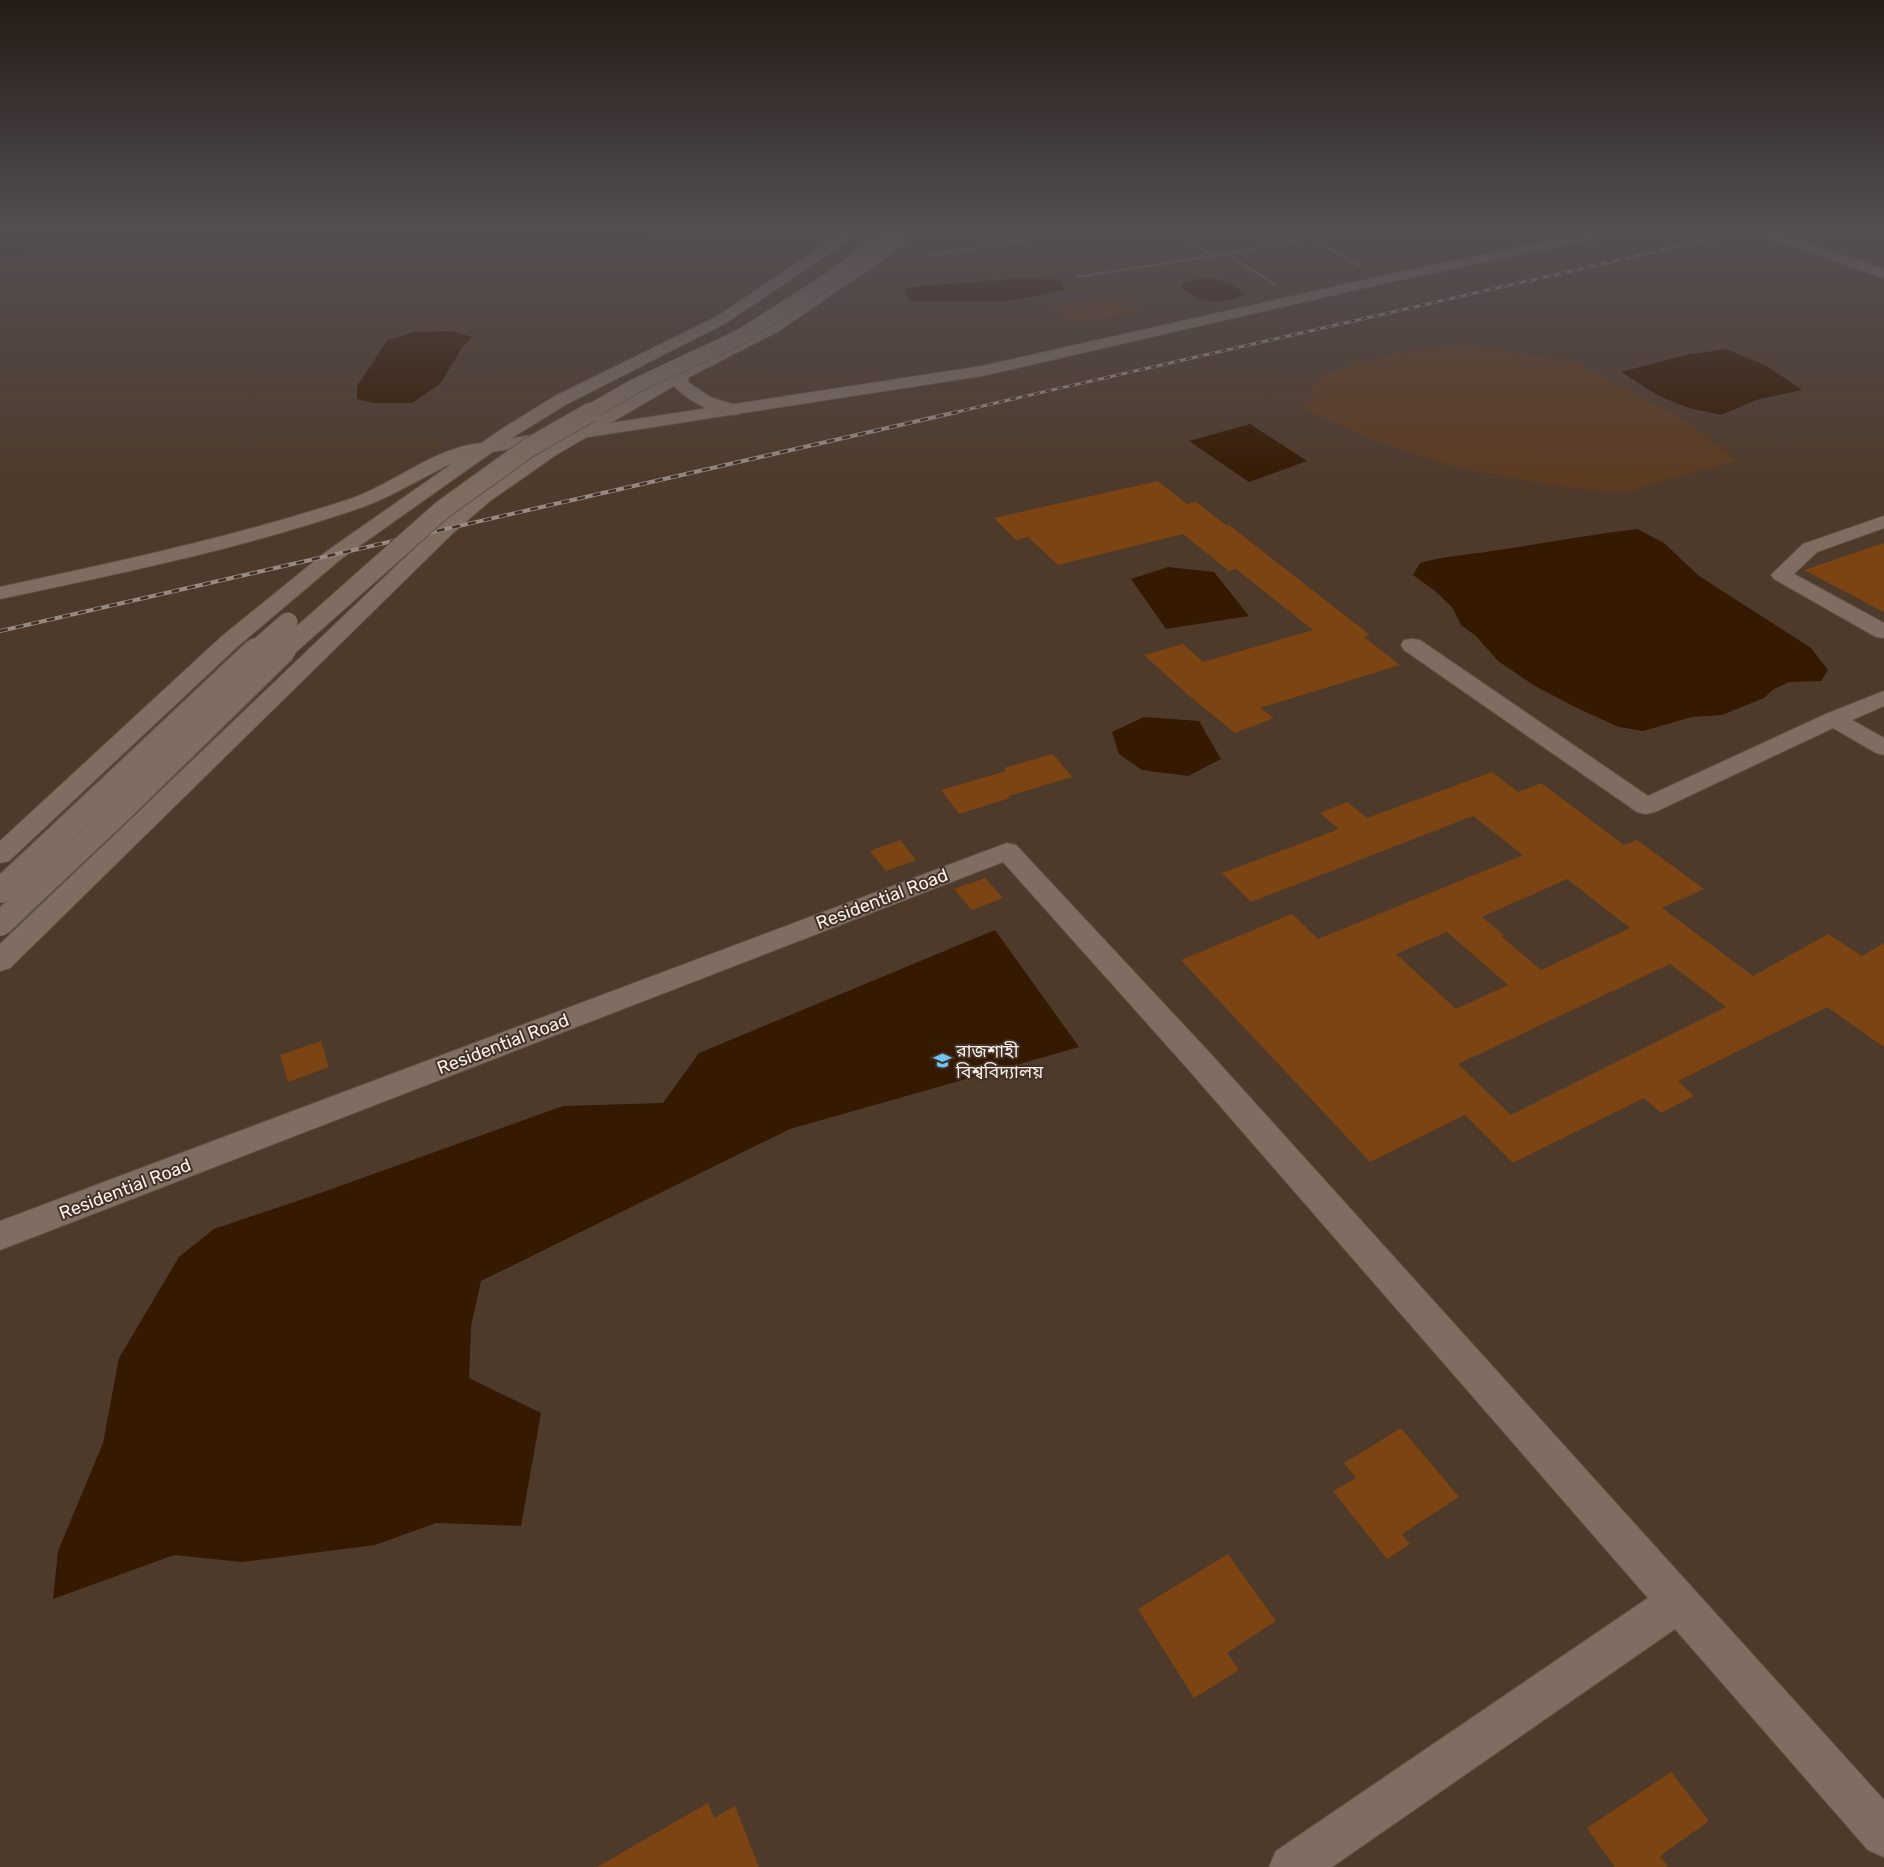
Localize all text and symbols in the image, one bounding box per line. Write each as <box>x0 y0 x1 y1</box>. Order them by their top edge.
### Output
street label: Residential Road <box>813 864 951 934</box>
street label: Residential Road <box>434 1009 572 1079</box>
place label: রাজশাহী বিশ্ববিদ্যালয় <box>955 1040 1044 1083</box>
school or university icon: রাজশাহী বিশ্ববিদ্যালয় <box>932 1051 952 1071</box>
street label: Residential Road <box>56 1154 194 1224</box>

